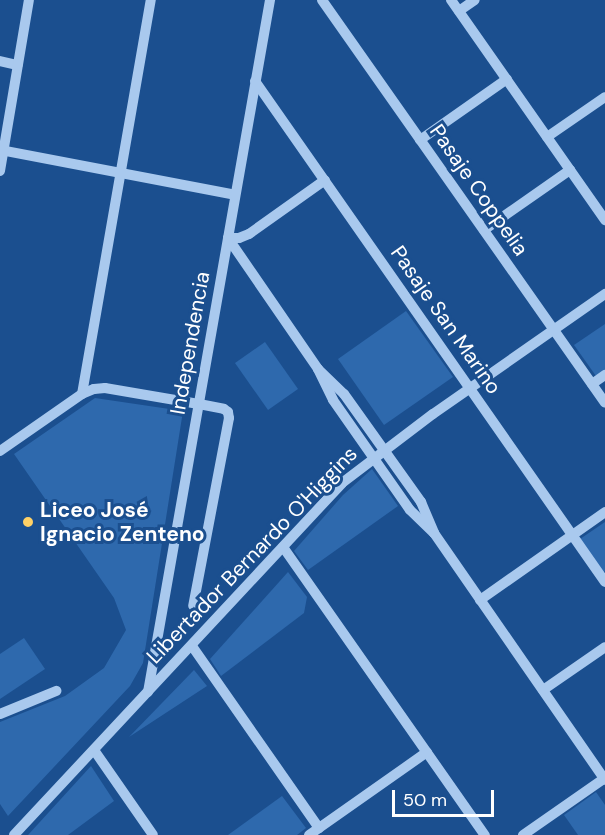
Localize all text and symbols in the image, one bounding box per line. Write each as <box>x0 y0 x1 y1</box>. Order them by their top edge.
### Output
street label: Pasaje Coppelia <box>424 119 534 261</box>
street label: Pasaje San Marino <box>385 241 507 399</box>
street label: Independencia <box>165 270 215 416</box>
street label: Libertador Bernardo O'Higgins <box>142 441 362 669</box>
place label: Liceo José Ignacio Zenteno <box>40 497 205 547</box>
marker: Liceo José Ignacio Zenteno <box>21 515 35 529</box>
scale bar <box>395 778 497 816</box>
text: 50 m <box>403 788 447 812</box>

